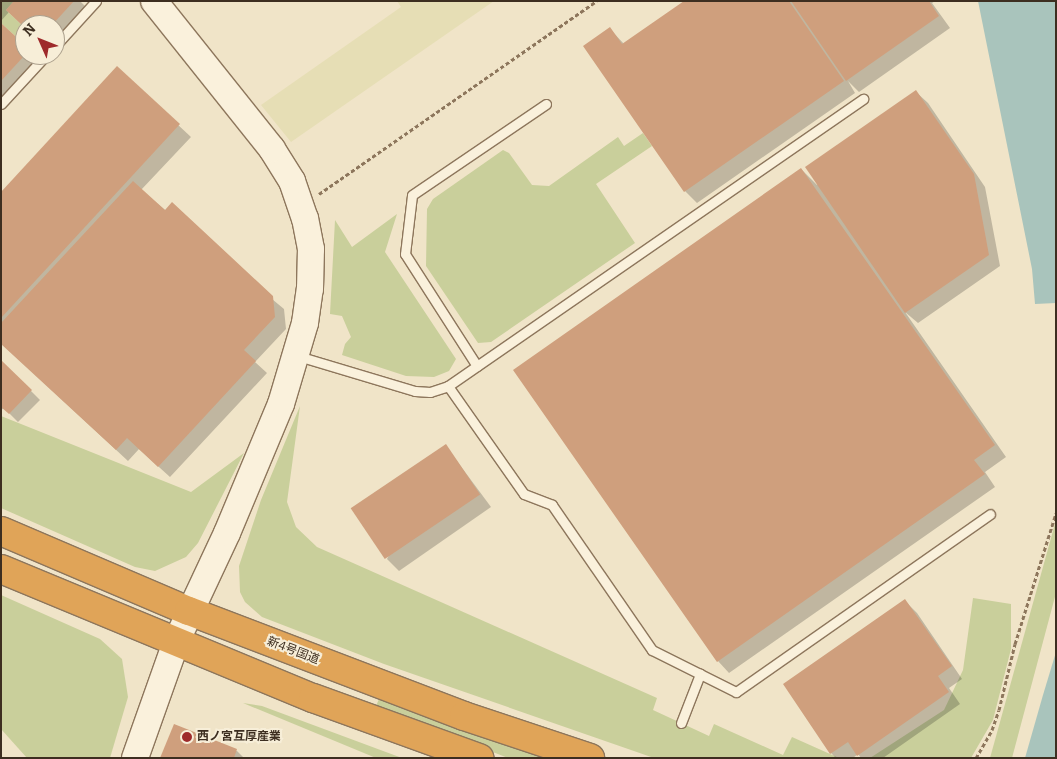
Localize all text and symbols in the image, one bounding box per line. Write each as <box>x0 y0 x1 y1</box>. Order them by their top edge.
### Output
north arrow <box>15 15 65 65</box>
text: N <box>20 20 39 40</box>
street label: 新4号国道 <box>265 634 321 668</box>
place label: 西ノ宮互厚産業 <box>197 730 281 744</box>
marker: 西ノ宮互厚産業 <box>181 731 193 743</box>

